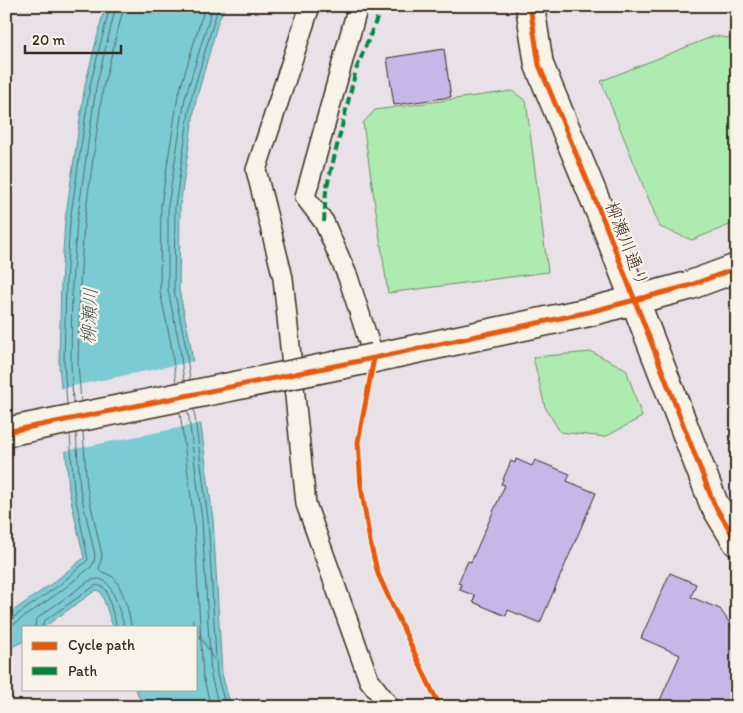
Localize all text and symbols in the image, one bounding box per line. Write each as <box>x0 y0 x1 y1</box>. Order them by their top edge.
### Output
scale bar <box>25 22 121 54</box>
text: 20 m <box>32 31 66 49</box>
street label: 柳瀬川通り <box>601 198 653 290</box>
water label: 柳瀬川 <box>76 287 102 345</box>
legend <box>22 626 198 690</box>
text: Cycle path <box>68 636 135 654</box>
text: Path <box>68 662 97 680</box>

